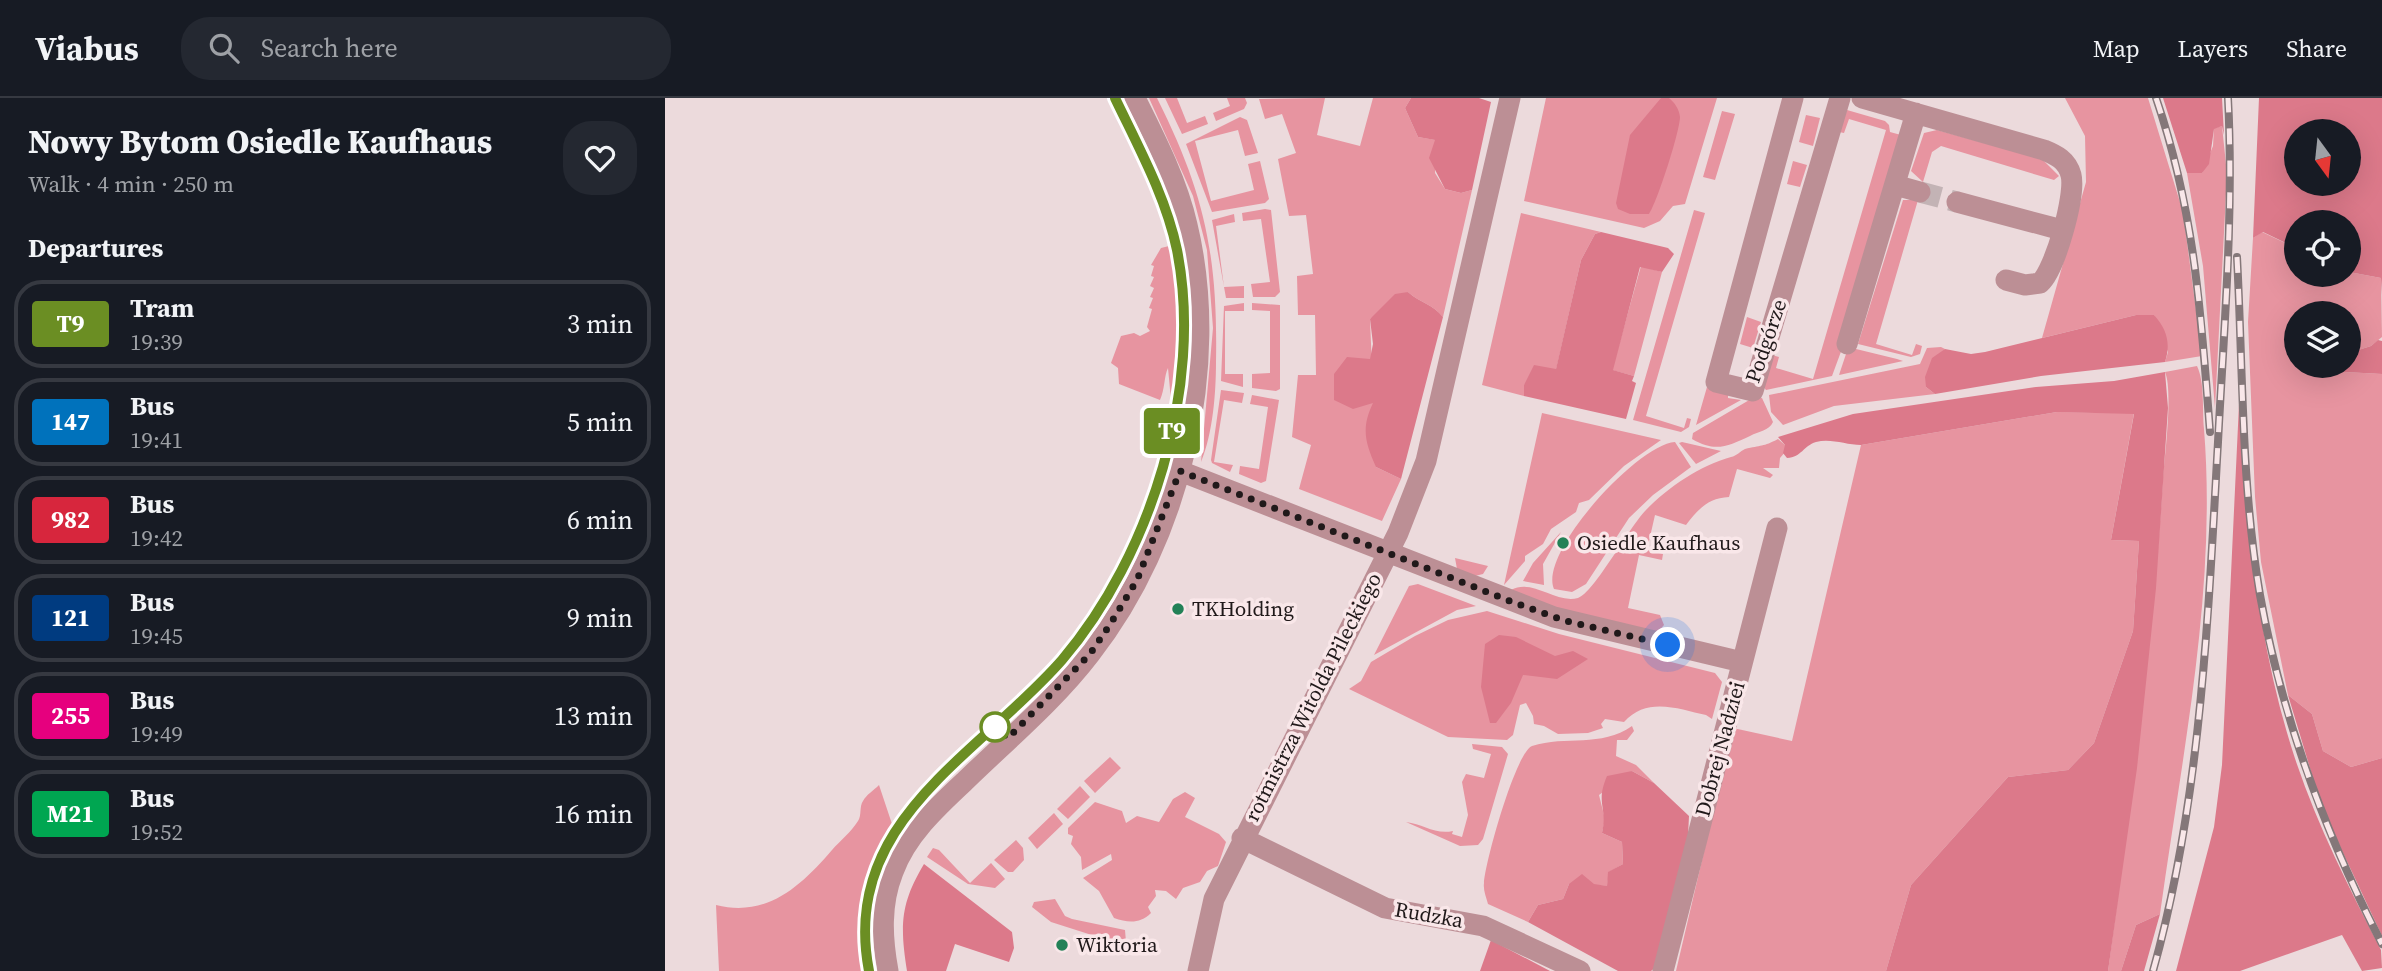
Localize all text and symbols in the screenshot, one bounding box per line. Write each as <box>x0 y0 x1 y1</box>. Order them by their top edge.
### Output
search box <box>181 17 671 80</box>
text: Viabus <box>35 26 139 71</box>
icon: search <box>205 29 243 67</box>
text: Search here <box>261 30 398 66</box>
text: Map <box>2093 32 2140 65</box>
text: Layers <box>2178 32 2248 65</box>
text: Share <box>2286 32 2347 65</box>
text: Nowy Bytom Osiedle Kaufhaus <box>28 119 492 164</box>
north arrow <box>2284 119 2361 196</box>
map controls <box>2284 119 2361 378</box>
button: heart <box>563 121 637 195</box>
text: Walk · 4 min · 250 m <box>28 168 234 200</box>
button: locate <box>2284 210 2361 287</box>
text: Departures <box>28 230 163 266</box>
text: Tram <box>130 290 194 326</box>
street label: Podgórze <box>1738 295 1793 386</box>
button: layers <box>2284 301 2361 378</box>
text: 3 min <box>567 306 633 342</box>
text: T9 <box>56 307 85 340</box>
text: 19:39 <box>130 326 183 358</box>
text: Bus <box>130 388 174 424</box>
text: 5 min <box>567 404 633 440</box>
text: 147 <box>51 405 90 438</box>
line badge: T9 <box>1141 408 1203 454</box>
text: T9 <box>1158 414 1186 447</box>
text: 19:41 <box>130 424 183 456</box>
text: Bus <box>130 486 174 522</box>
text: 6 min <box>567 502 633 538</box>
text: 982 <box>51 503 90 536</box>
text: 19:42 <box>130 522 183 554</box>
place label: Osiedle Kaufhaus <box>1577 528 1740 557</box>
marker: Osiedle Kaufhaus <box>1555 535 1571 551</box>
street label: rotmistrza Witolda Pileckiego <box>1237 567 1388 826</box>
text: Bus <box>130 584 174 620</box>
place label: TKHolding <box>1192 594 1294 623</box>
text: 9 min <box>567 600 633 636</box>
text: 121 <box>51 601 90 634</box>
marker: TKHolding <box>1170 601 1186 617</box>
text: 19:45 <box>130 620 183 652</box>
your location <box>1650 627 1685 662</box>
street label: Dobrej Nadziei <box>1688 678 1752 820</box>
text: Bus <box>130 682 174 718</box>
text: 13 min <box>554 698 633 734</box>
text: 255 <box>51 699 90 732</box>
unlabelled marker <box>980 712 1010 742</box>
text: 19:49 <box>130 718 183 750</box>
text: Bus <box>130 780 174 816</box>
text: 16 min <box>554 796 633 832</box>
text: M21 <box>47 797 94 830</box>
text: 19:52 <box>130 816 183 848</box>
street label: Rudzka <box>1393 894 1466 935</box>
place label: Wiktoria <box>1076 930 1158 959</box>
marker: Wiktoria <box>1054 937 1070 953</box>

